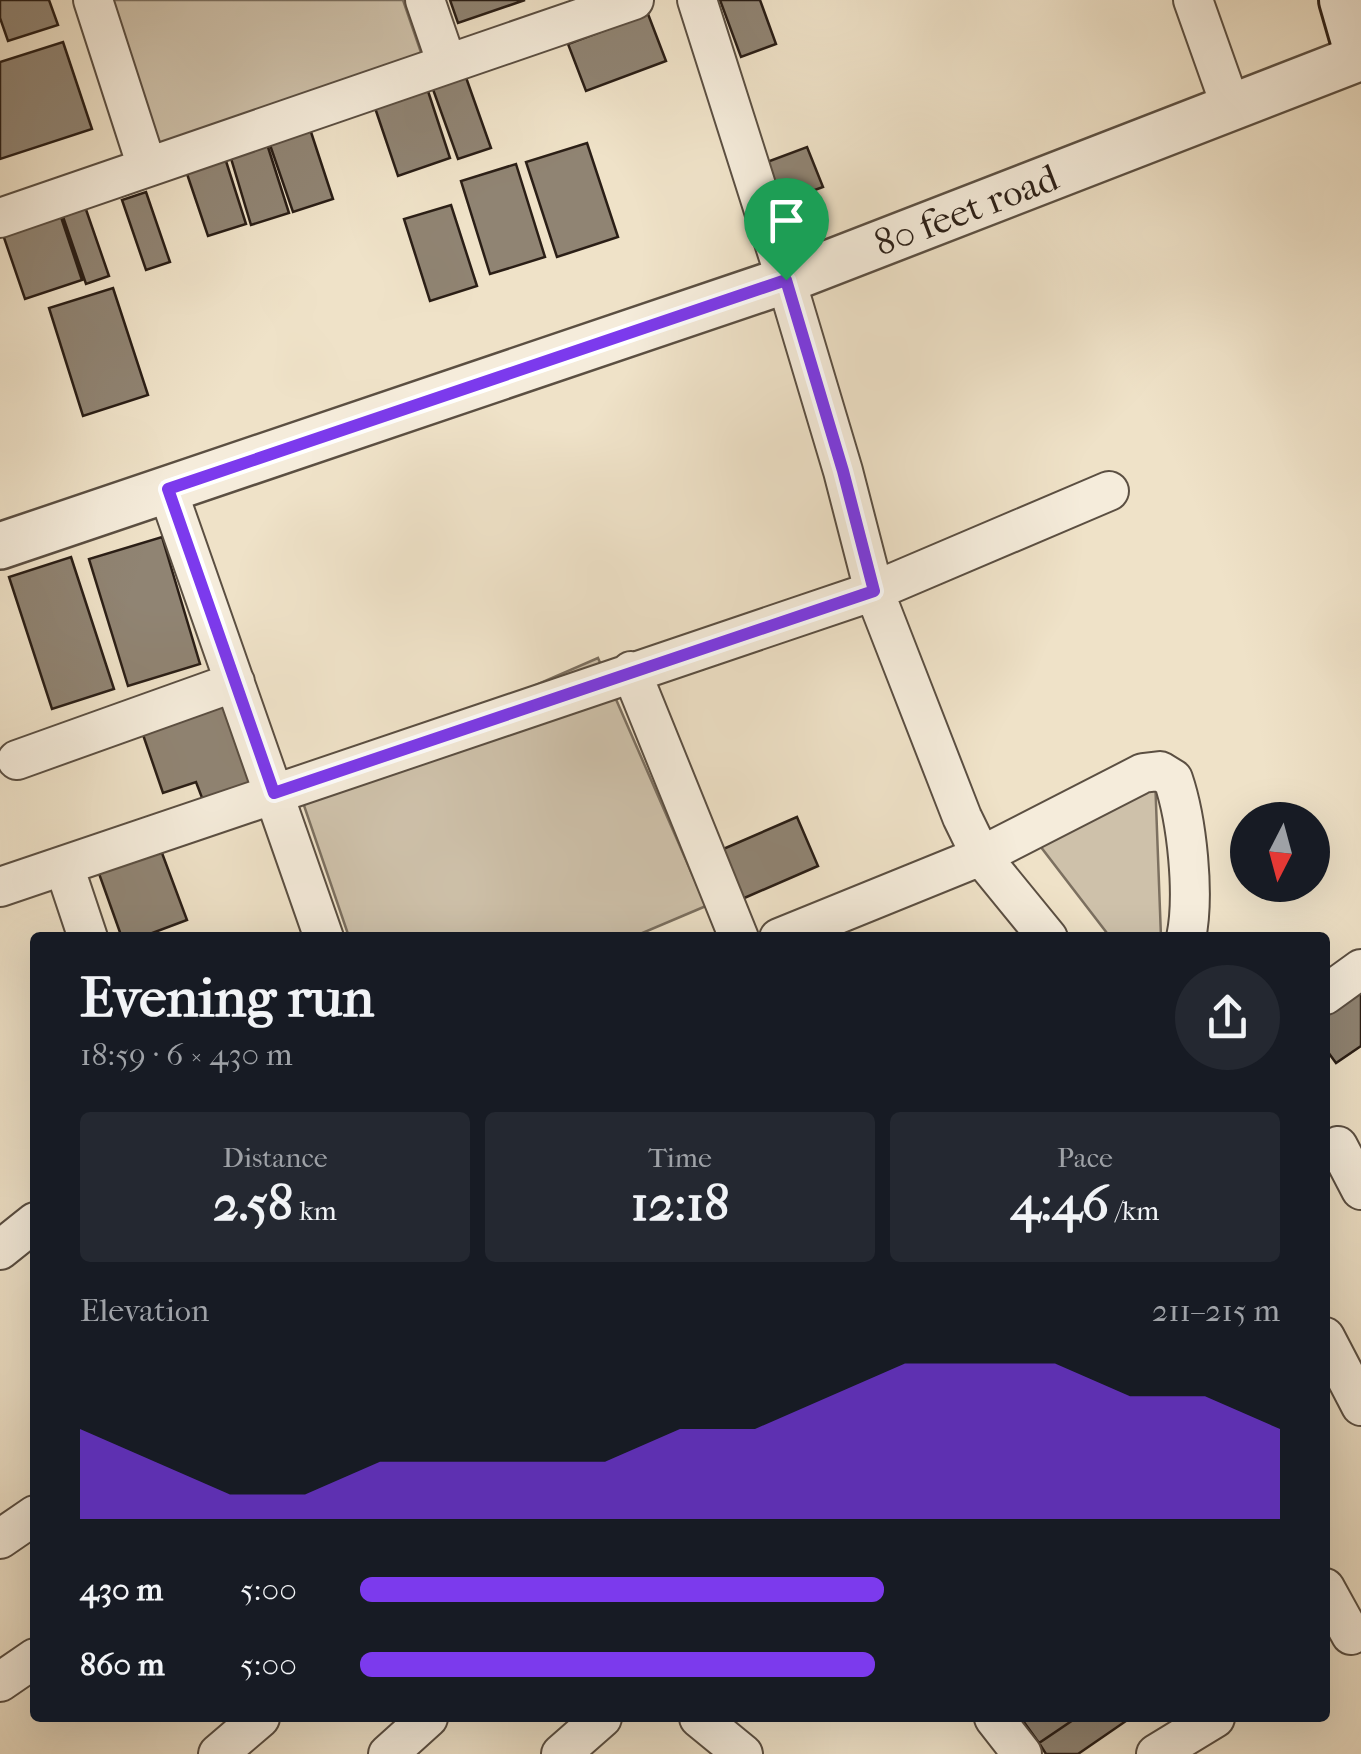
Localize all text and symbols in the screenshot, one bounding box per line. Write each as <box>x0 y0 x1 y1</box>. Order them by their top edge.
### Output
street label: 80 feet road <box>868 155 1065 266</box>
pin <box>744 178 829 281</box>
icon: arrive <box>759 193 814 248</box>
north arrow <box>1230 802 1330 902</box>
map controls <box>1230 802 1330 902</box>
button: share <box>1175 965 1280 1070</box>
text: Evening run <box>80 966 374 1030</box>
text: 18:59 · 6 × 430 m <box>80 1036 293 1073</box>
text: Distance <box>222 1141 328 1174</box>
text: Time <box>648 1141 712 1174</box>
text: Pace <box>1057 1141 1113 1174</box>
text: 2.58 <box>213 1174 293 1233</box>
text: 12:18 <box>631 1174 729 1233</box>
text: 4:46 <box>1011 1174 1109 1233</box>
text: km <box>293 1194 337 1227</box>
text: /km <box>1109 1194 1159 1227</box>
text: Elevation <box>80 1292 209 1329</box>
text: 211–215 m <box>1152 1292 1280 1329</box>
text: 430 m <box>80 1571 163 1608</box>
text: 5:00 <box>240 1571 297 1608</box>
text: 860 m <box>80 1646 165 1683</box>
text: 5:00 <box>240 1646 297 1683</box>

